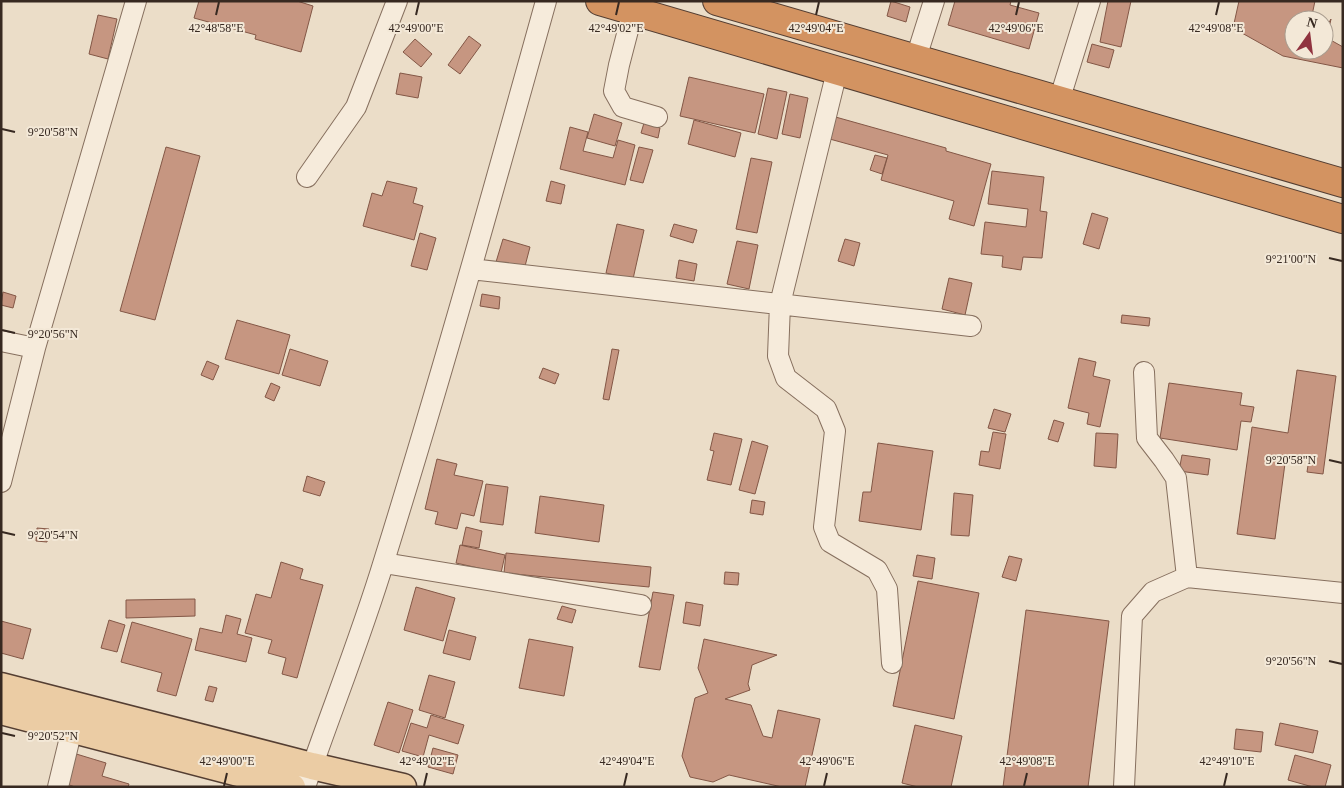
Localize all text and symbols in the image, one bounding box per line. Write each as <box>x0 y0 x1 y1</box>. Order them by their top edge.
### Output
north arrow <box>1284 10 1334 60</box>
text: N <box>1305 14 1319 31</box>
text: 42°48'58"E <box>188 21 244 35</box>
text: 42°49'00"E <box>388 21 444 35</box>
text: 42°49'02"E <box>588 21 644 35</box>
text: 42°49'04"E <box>788 21 844 35</box>
text: 42°49'06"E <box>988 21 1044 35</box>
text: 42°49'08"E <box>1188 21 1244 35</box>
text: 9°20'58"N <box>28 125 79 139</box>
text: 9°21'00"N <box>1266 252 1317 266</box>
text: 9°20'56"N <box>28 327 79 341</box>
text: 9°20'58"N <box>1266 453 1317 467</box>
text: 9°20'54"N <box>28 528 79 542</box>
text: 9°20'56"N <box>1266 654 1317 668</box>
text: 9°20'52"N <box>28 729 79 743</box>
text: 42°49'00"E <box>199 754 255 768</box>
text: 42°49'02"E <box>399 754 455 768</box>
text: 42°49'04"E <box>599 754 655 768</box>
text: 42°49'06"E <box>799 754 855 768</box>
text: 42°49'08"E <box>999 754 1055 768</box>
text: 42°49'10"E <box>1199 754 1255 768</box>

